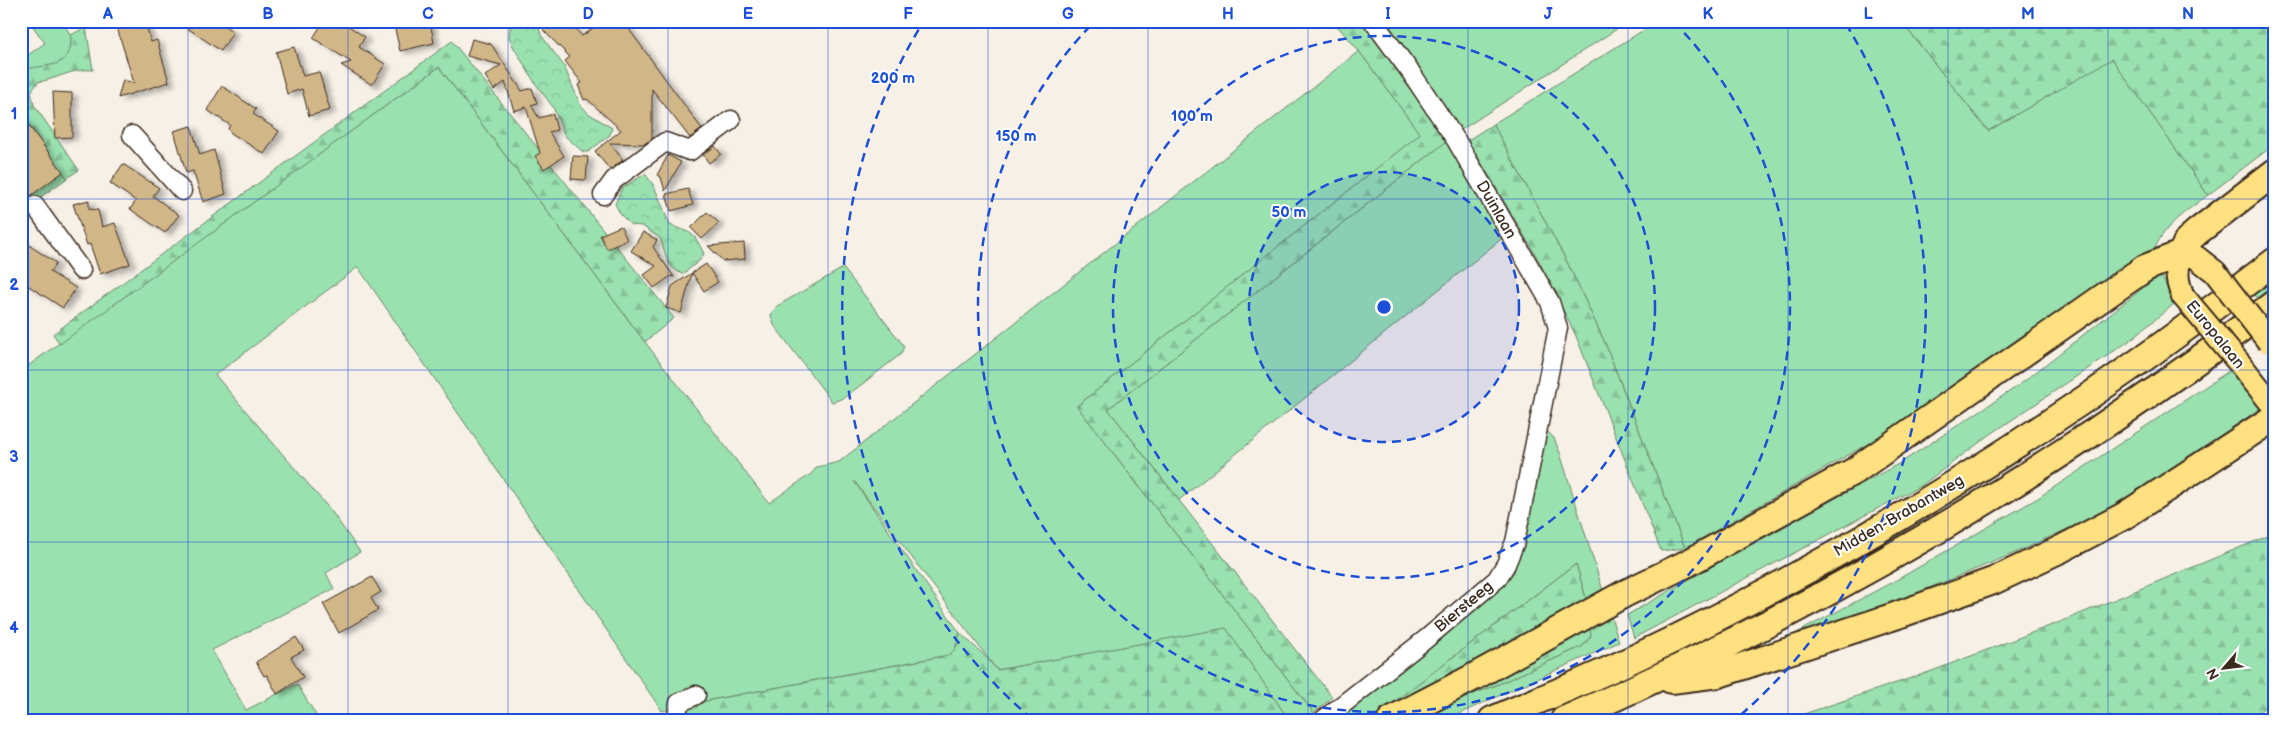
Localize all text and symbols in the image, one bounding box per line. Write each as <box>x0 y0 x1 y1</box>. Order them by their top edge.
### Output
text: A <box>102 5 113 24</box>
text: B <box>262 5 274 24</box>
text: C <box>422 5 434 24</box>
text: D <box>582 5 594 24</box>
text: E <box>743 5 753 24</box>
text: F <box>903 5 913 24</box>
text: G <box>1062 5 1074 24</box>
text: H <box>1222 5 1234 24</box>
text: I <box>1385 5 1391 24</box>
text: J <box>1544 5 1553 24</box>
text: K <box>1703 5 1714 24</box>
text: L <box>1863 5 1873 24</box>
text: M <box>2021 5 2035 24</box>
text: N <box>2182 5 2194 24</box>
text: 200 m <box>871 69 915 88</box>
text: 1 <box>11 105 17 124</box>
text: 100 m <box>1171 107 1213 126</box>
text: 150 m <box>995 127 1037 146</box>
street label: Duinlaan <box>1472 178 1520 242</box>
text: 50 m <box>1272 203 1307 222</box>
text: 2 <box>9 276 19 295</box>
street label: Europalaan <box>2182 297 2248 373</box>
centre of rings <box>1375 298 1393 316</box>
text: 3 <box>9 448 19 467</box>
street label: Midden-Brabantweg <box>1831 471 1967 561</box>
street label: Biersteeg <box>1431 577 1497 637</box>
text: 4 <box>9 619 19 638</box>
north arrow <box>2198 644 2248 694</box>
text: N <box>2203 665 2223 683</box>

